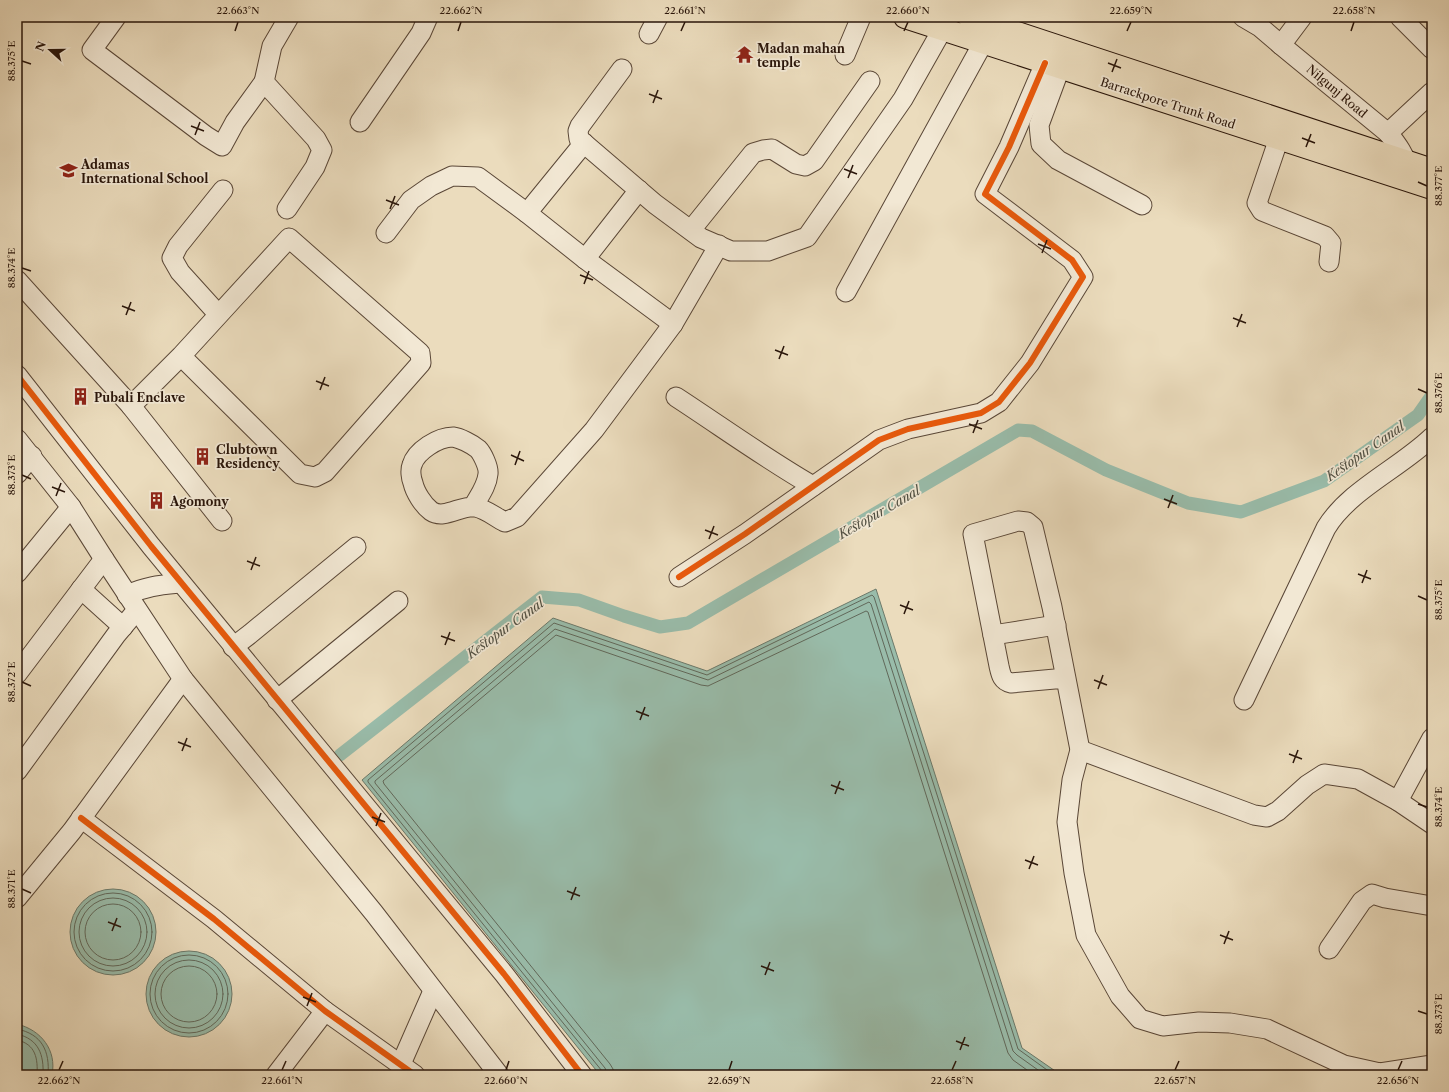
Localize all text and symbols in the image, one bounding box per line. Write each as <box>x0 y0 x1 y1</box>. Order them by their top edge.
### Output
text: 22.663°N <box>217 4 259 17</box>
text: 22.662°N <box>439 4 483 17</box>
text: 22.661°N <box>664 4 706 17</box>
text: 22.660°N <box>886 4 930 17</box>
text: 22.659°N <box>1110 4 1152 17</box>
text: 22.658°N <box>1333 4 1375 17</box>
north arrow <box>30 30 70 70</box>
text: N <box>32 39 49 53</box>
text: 88.375°E <box>5 41 18 81</box>
place label: Madan mahan temple <box>757 41 846 70</box>
temple icon: Madan mahan temple <box>734 45 754 65</box>
street label: Nilgunj Road <box>1304 61 1371 121</box>
street label: Barrackpore Trunk Road <box>1098 74 1238 132</box>
place label: Adamas International School <box>80 157 208 186</box>
school or university icon: Adamas International School <box>58 161 78 181</box>
text: 88.377°E <box>1432 166 1445 206</box>
text: 88.374°E <box>5 248 18 288</box>
text: 88.376°E <box>1432 373 1445 413</box>
building icon: Pubali Enclave <box>71 387 91 407</box>
place label: Pubali Enclave <box>94 390 185 405</box>
water label: Kestopur Canal <box>1322 417 1409 485</box>
place label: Clubtown Residency <box>216 442 280 471</box>
building icon: Clubtown Residency <box>193 446 213 466</box>
text: 88.373°E <box>5 455 18 495</box>
water label: Kestopur Canal <box>834 481 924 542</box>
building icon: Agomony <box>147 491 167 511</box>
place label: Agomony <box>169 494 229 509</box>
text: 88.375°E <box>1432 580 1445 620</box>
water label: Kestopur Canal <box>462 593 548 662</box>
text: 88.372°E <box>5 661 18 702</box>
text: 88.374°E <box>1432 787 1445 827</box>
text: 88.371°E <box>5 869 18 909</box>
text: 88.373°E <box>1432 994 1445 1034</box>
text: 22.662°N <box>37 1074 81 1087</box>
text: 22.661°N <box>261 1074 303 1087</box>
text: 22.660°N <box>484 1074 528 1087</box>
text: 22.659°N <box>708 1074 750 1087</box>
text: 22.658°N <box>931 1074 973 1087</box>
text: 22.657°N <box>1154 1074 1196 1087</box>
text: 22.656°N <box>1377 1074 1419 1087</box>

